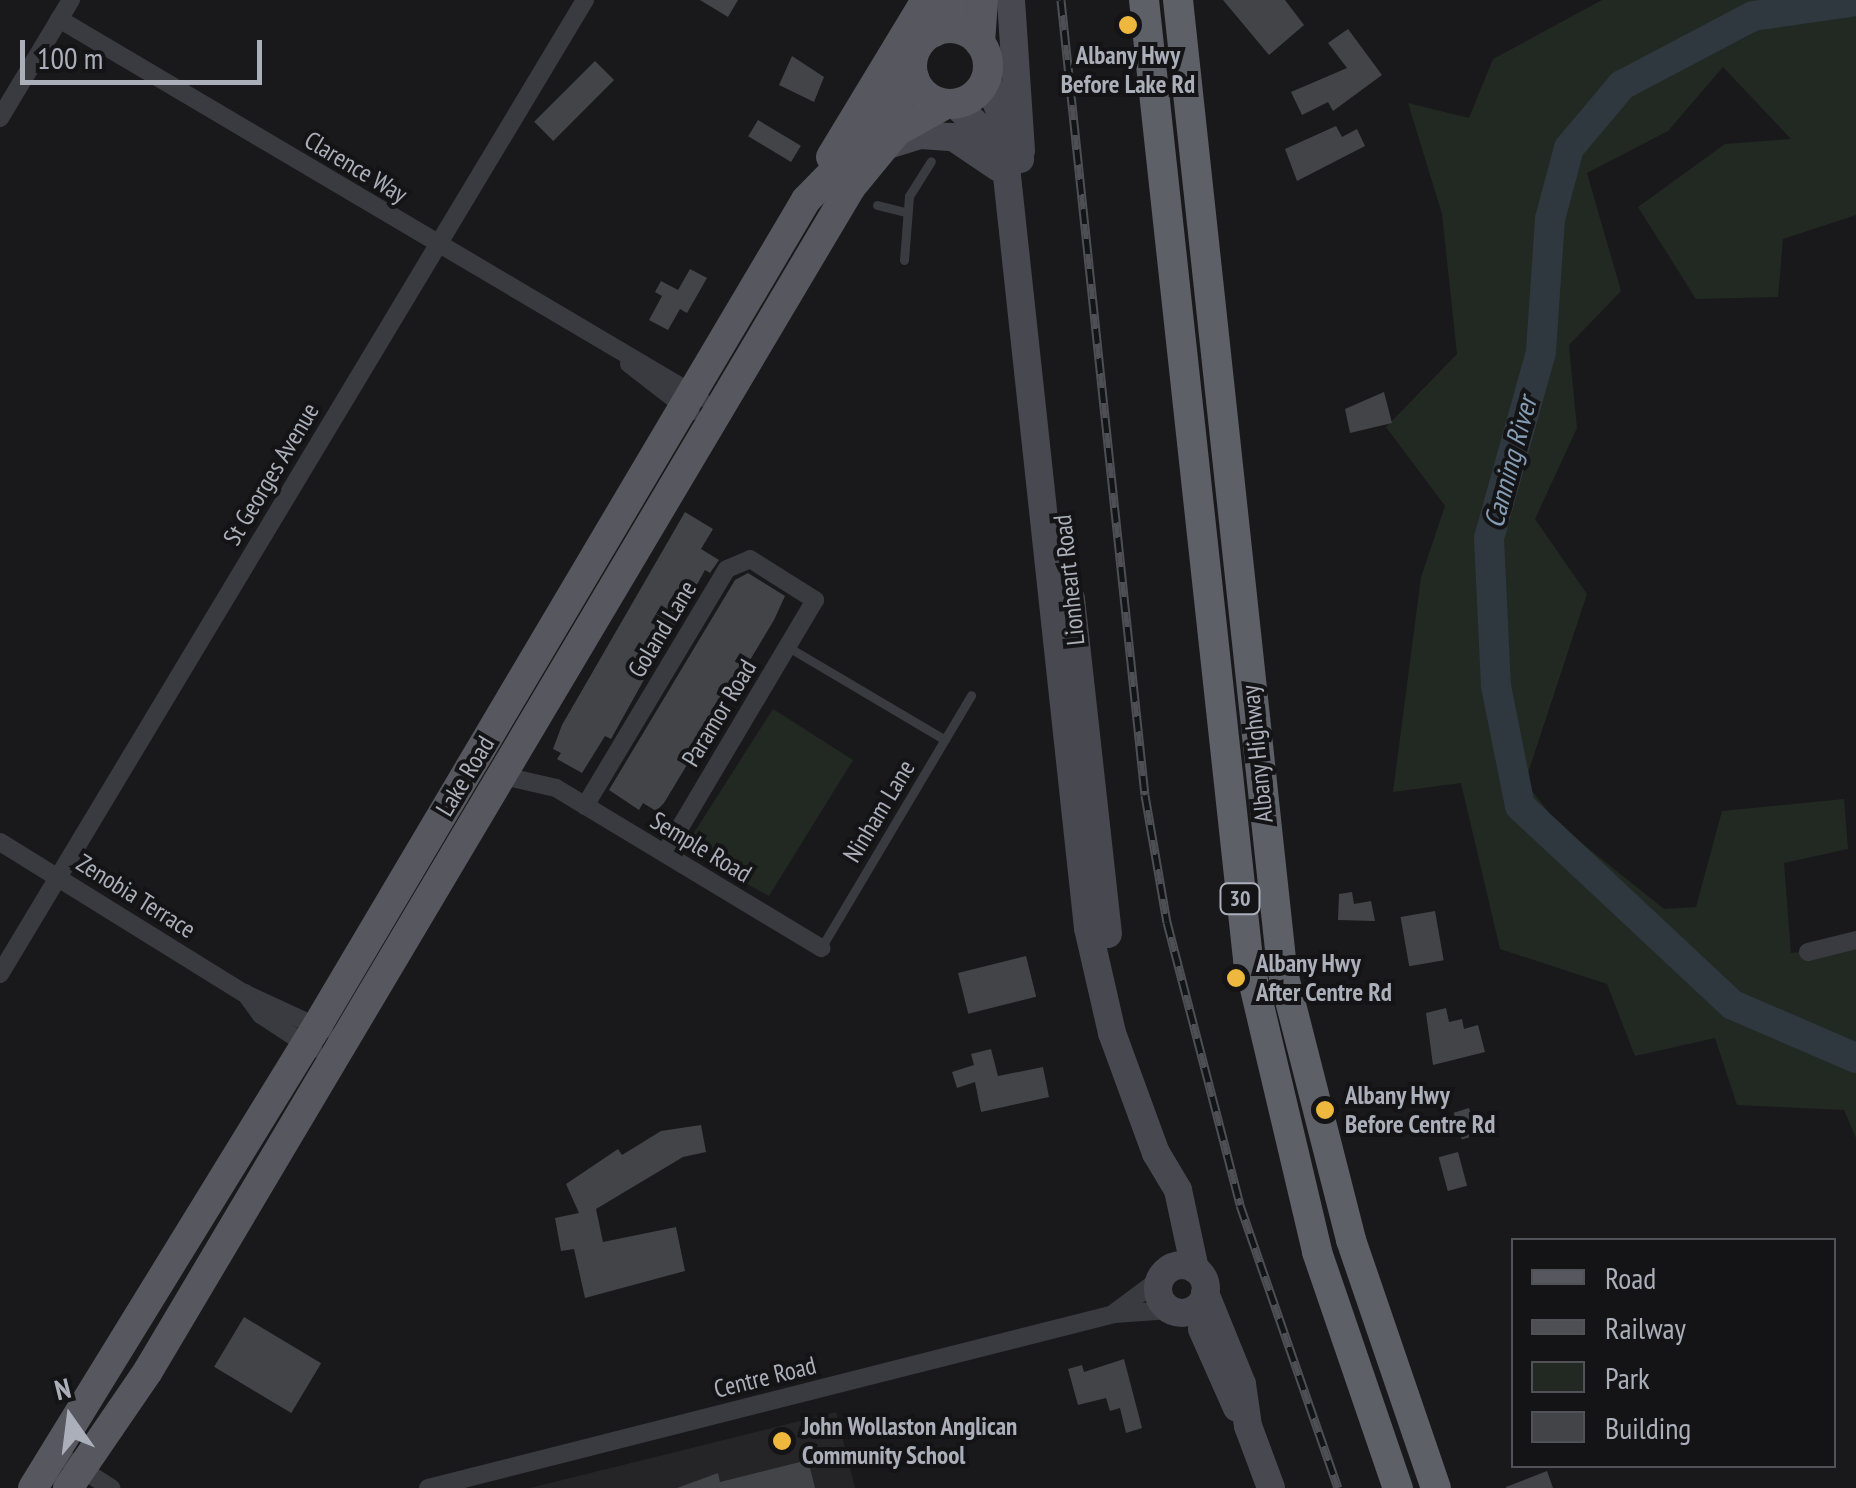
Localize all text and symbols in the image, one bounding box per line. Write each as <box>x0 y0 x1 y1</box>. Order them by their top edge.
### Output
marker: Albany Hwy Before Lake Rd <box>1117 14 1139 36</box>
scale bar <box>25 20 268 82</box>
text: 100 m <box>37 38 103 77</box>
place label: Albany Hwy Before Lake Rd <box>1061 41 1195 100</box>
street label: Clarence Way <box>299 125 413 209</box>
water label: Canning River <box>1476 393 1544 531</box>
street label: St Georges Avenue <box>217 397 325 551</box>
street label: Lionheart Road <box>1047 513 1091 647</box>
street label: Goland Lane <box>621 575 703 683</box>
street label: Paramor Road <box>675 654 763 772</box>
street label: Albany Highway <box>1235 683 1279 825</box>
street label: Lake Road <box>430 731 500 821</box>
street label: Ninham Lane <box>837 755 921 867</box>
street label: Semple Road <box>645 805 757 889</box>
street label: Zenobia Terrace <box>71 847 201 945</box>
road number: 30 <box>1218 882 1262 916</box>
place label: Albany Hwy After Centre Rd <box>1256 949 1392 1008</box>
marker: Albany Hwy After Centre Rd <box>1225 967 1247 989</box>
place label: Albany Hwy Before Centre Rd <box>1345 1081 1496 1140</box>
marker: Albany Hwy Before Centre Rd <box>1314 1099 1336 1121</box>
legend <box>1511 1238 1836 1468</box>
text: Road <box>1605 1258 1656 1297</box>
text: Railway <box>1605 1308 1686 1347</box>
street label: Centre Road <box>711 1350 819 1404</box>
text: Park <box>1605 1358 1650 1397</box>
north arrow <box>20 1368 120 1468</box>
text: N <box>51 1369 74 1408</box>
text: Building <box>1605 1408 1691 1447</box>
place label: John Wollaston Anglican Community School <box>802 1412 1019 1471</box>
marker: John Wollaston Anglican Community School <box>771 1430 793 1452</box>

